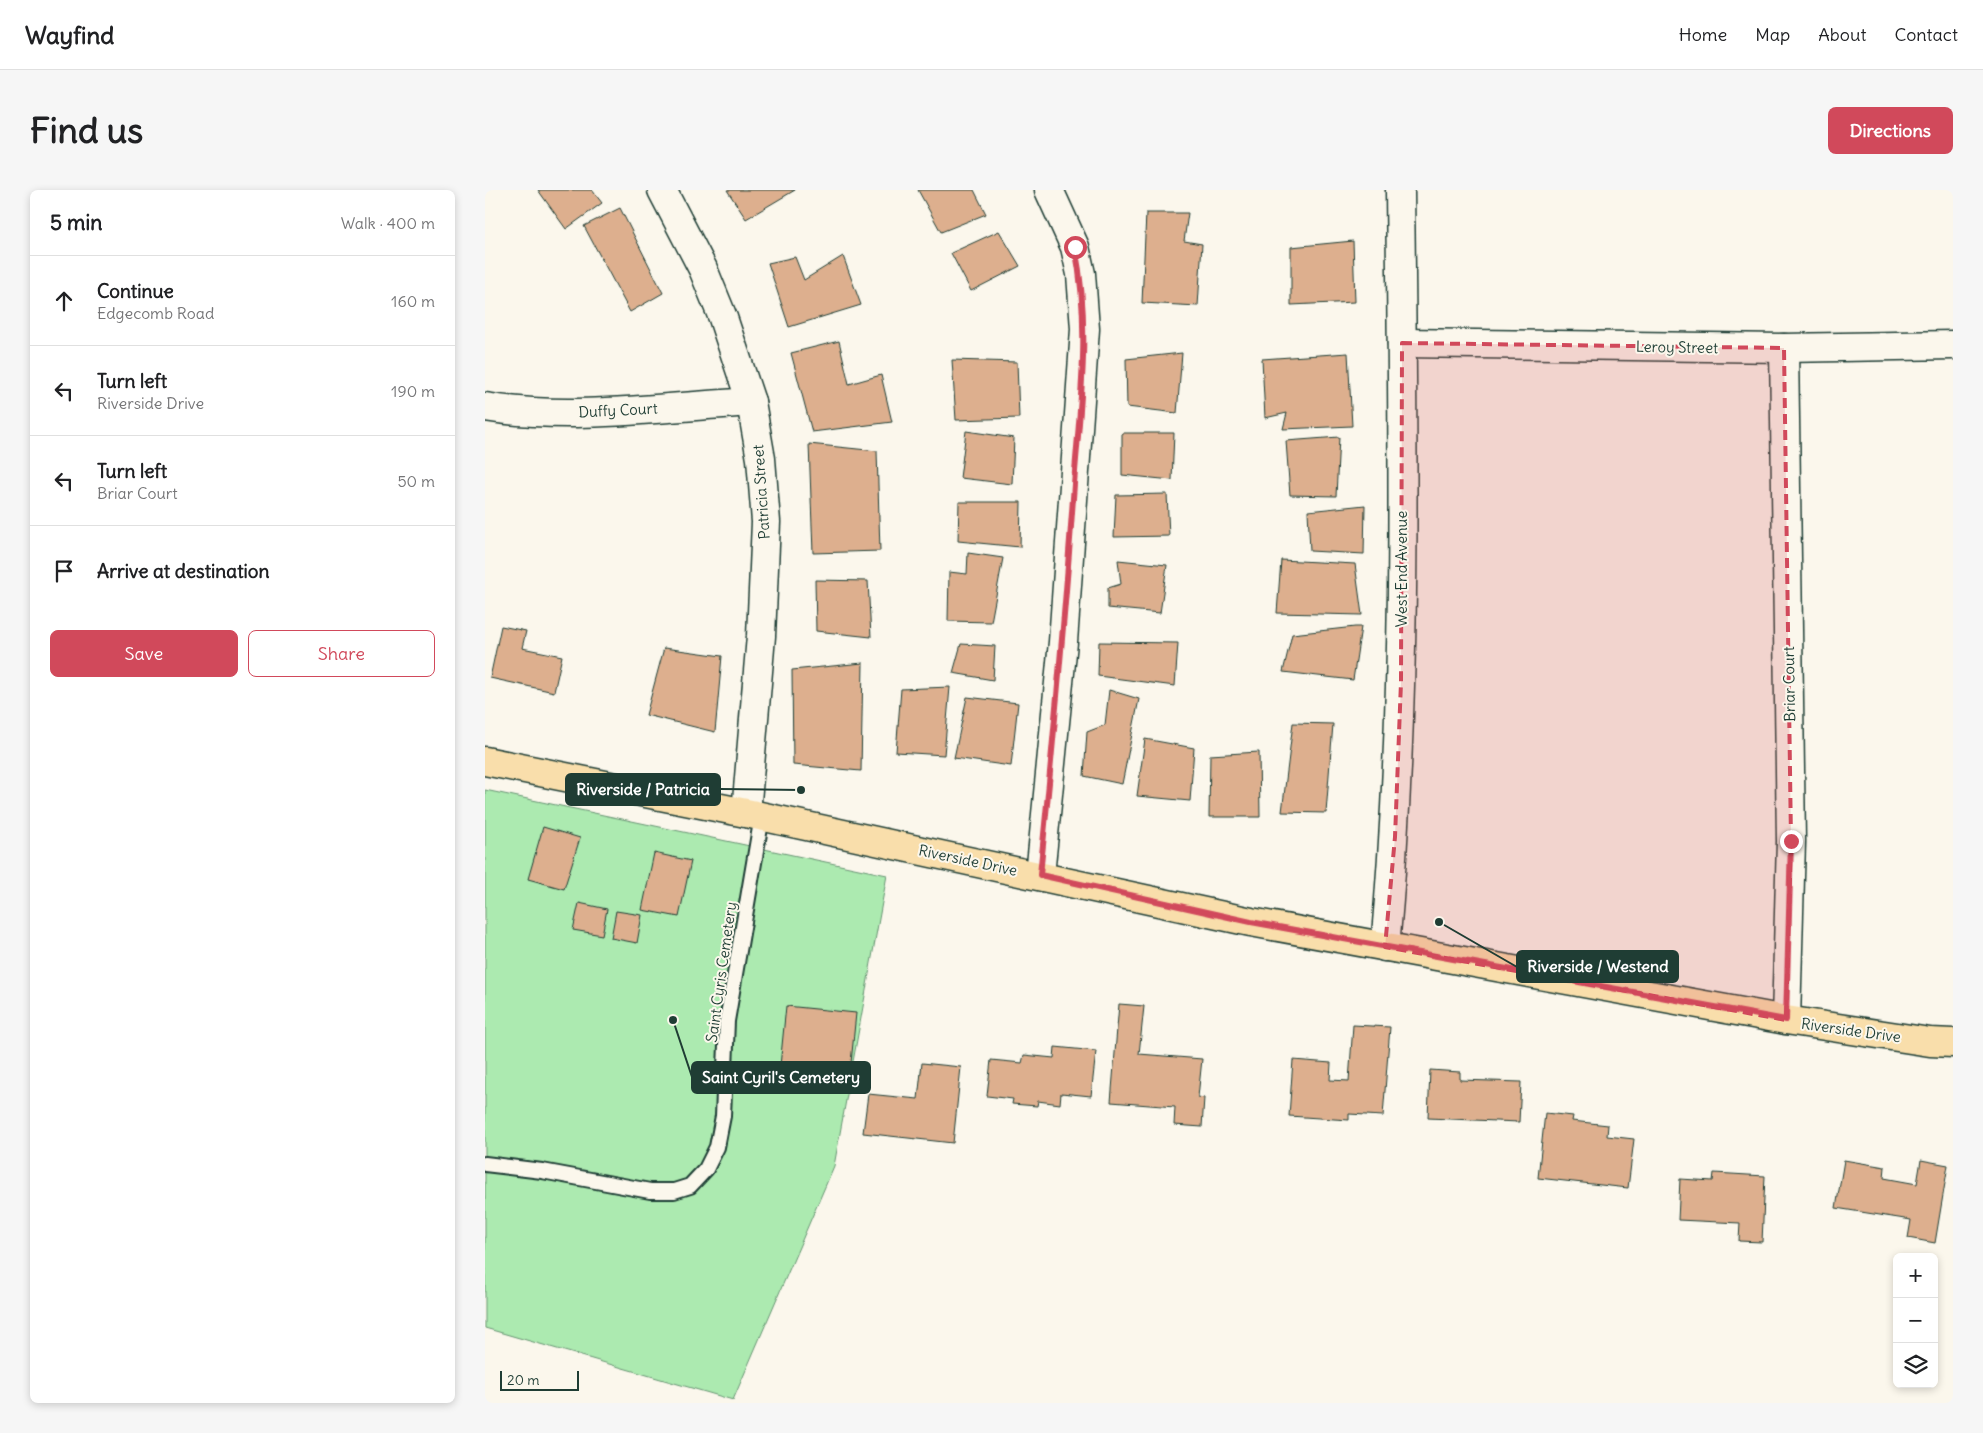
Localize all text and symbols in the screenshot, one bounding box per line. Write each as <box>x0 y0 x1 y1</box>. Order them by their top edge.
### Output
text: Wayfind <box>25 20 114 50</box>
text: Home <box>1679 23 1727 46</box>
text: Map <box>1755 23 1790 46</box>
text: About <box>1818 23 1866 46</box>
text: Contact <box>1894 23 1958 46</box>
button: Directions <box>1828 107 1953 154</box>
text: Find us <box>30 108 143 152</box>
text: 5 min <box>50 209 102 236</box>
text: Walk · 400 m <box>341 213 435 233</box>
route start <box>1064 236 1087 259</box>
text: Continue <box>97 279 174 303</box>
icon: ahead <box>50 287 78 315</box>
text: 160 m <box>391 291 435 311</box>
text: Edgecomb Road <box>97 303 214 323</box>
street label: Leroy Street <box>1636 337 1718 357</box>
text: Turn left <box>97 369 167 393</box>
icon: left <box>50 377 78 405</box>
text: 190 m <box>391 381 435 401</box>
text: Riverside Drive <box>97 393 204 413</box>
street label: Duffy Court <box>578 398 658 422</box>
street label: Patricia Street <box>748 444 774 540</box>
text: Turn left <box>97 459 167 483</box>
icon: left <box>50 467 78 495</box>
text: 50 m <box>397 471 435 491</box>
text: Briar Court <box>97 483 178 503</box>
street label: West End Avenue <box>1392 511 1411 627</box>
icon: arrive <box>50 557 78 585</box>
text: Arrive at destination <box>97 559 270 583</box>
button: Save <box>50 630 238 677</box>
button: Share <box>248 630 435 677</box>
street label: Briar Court <box>1779 646 1799 722</box>
callout: Riverside / Patricia <box>566 774 720 805</box>
text: Riverside / Patricia <box>576 779 710 799</box>
route end <box>1780 830 1803 853</box>
street label: Riverside Drive <box>917 840 1019 880</box>
street label: Saint Cyris Cemetery <box>702 900 740 1044</box>
callout: Riverside / Westend <box>1517 951 1678 982</box>
text: Riverside / Westend <box>1527 956 1669 976</box>
street label: Riverside Drive <box>1800 1014 1902 1046</box>
callout: Saint Cyril's Cemetery <box>692 1062 870 1093</box>
text: Saint Cyril's Cemetery <box>702 1067 860 1088</box>
map controls <box>1893 1253 1938 1388</box>
button: + <box>1893 1253 1938 1298</box>
button: − <box>1893 1298 1938 1343</box>
button: layers <box>1893 1343 1938 1388</box>
scale bar <box>500 1368 579 1391</box>
text: 20 m <box>507 1371 540 1389</box>

